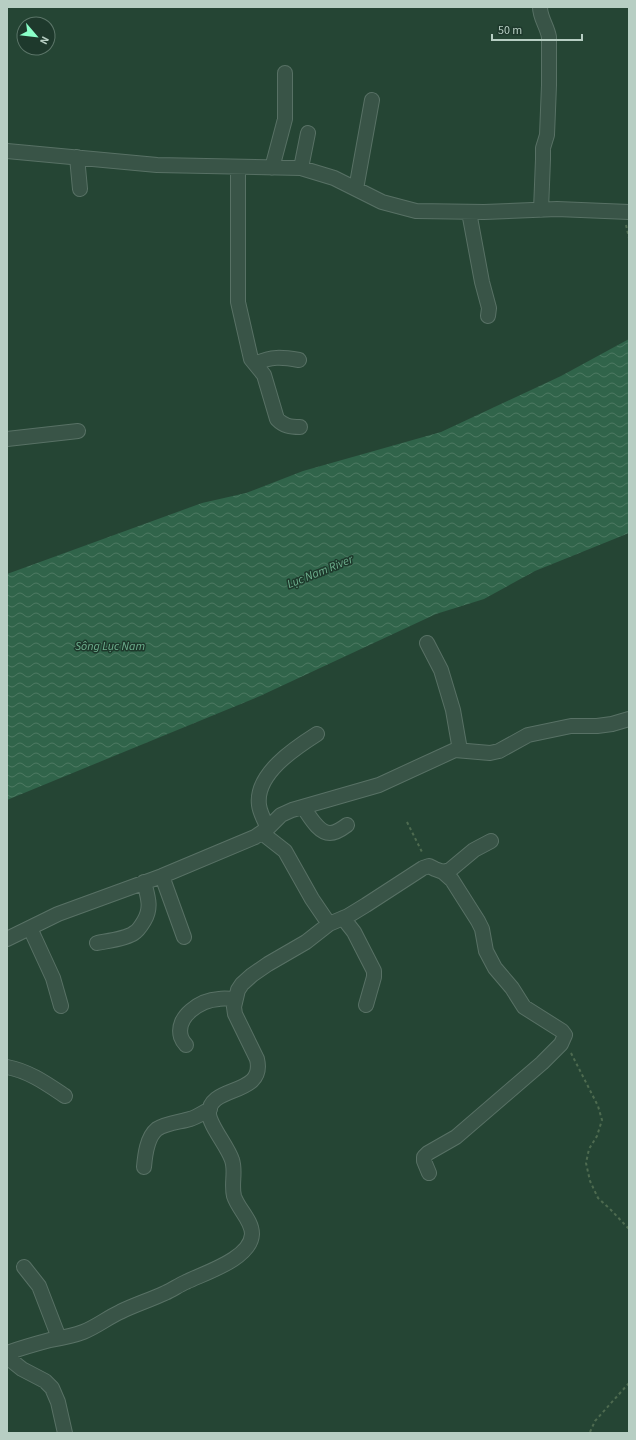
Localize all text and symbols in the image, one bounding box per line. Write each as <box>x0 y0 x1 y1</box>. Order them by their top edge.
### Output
north arrow <box>16 16 56 56</box>
scale bar <box>492 16 582 42</box>
text: 50 m <box>498 22 522 39</box>
text: N <box>36 34 53 47</box>
water label: Lục Nam River <box>284 551 356 593</box>
water label: Sông Lục Nam <box>75 638 145 655</box>

